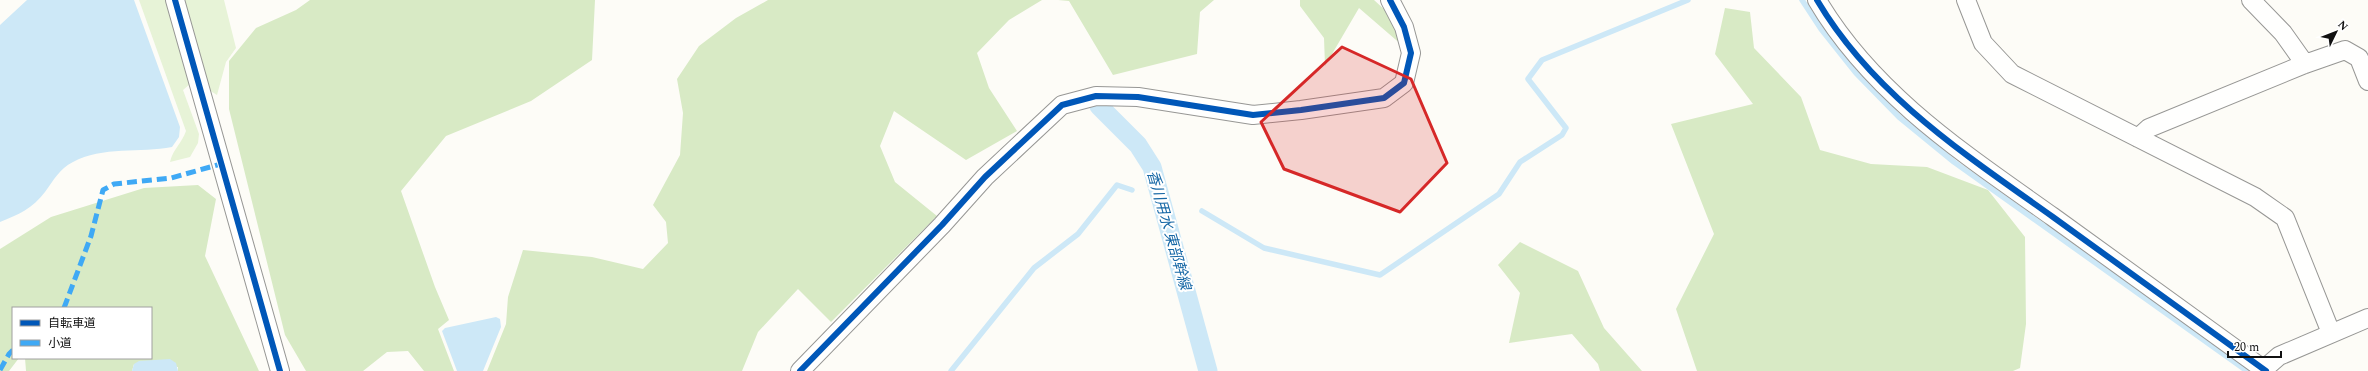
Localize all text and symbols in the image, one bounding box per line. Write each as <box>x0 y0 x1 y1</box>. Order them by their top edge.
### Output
north arrow <box>2316 12 2356 52</box>
text: N <box>2334 16 2352 35</box>
water label: 香川用水 東部幹線 <box>1140 168 1197 295</box>
legend <box>12 307 152 359</box>
text: 自転車道 <box>48 314 96 333</box>
scale bar <box>2228 333 2281 359</box>
text: 小道 <box>48 334 72 353</box>
text: 20 m <box>2234 338 2259 357</box>

